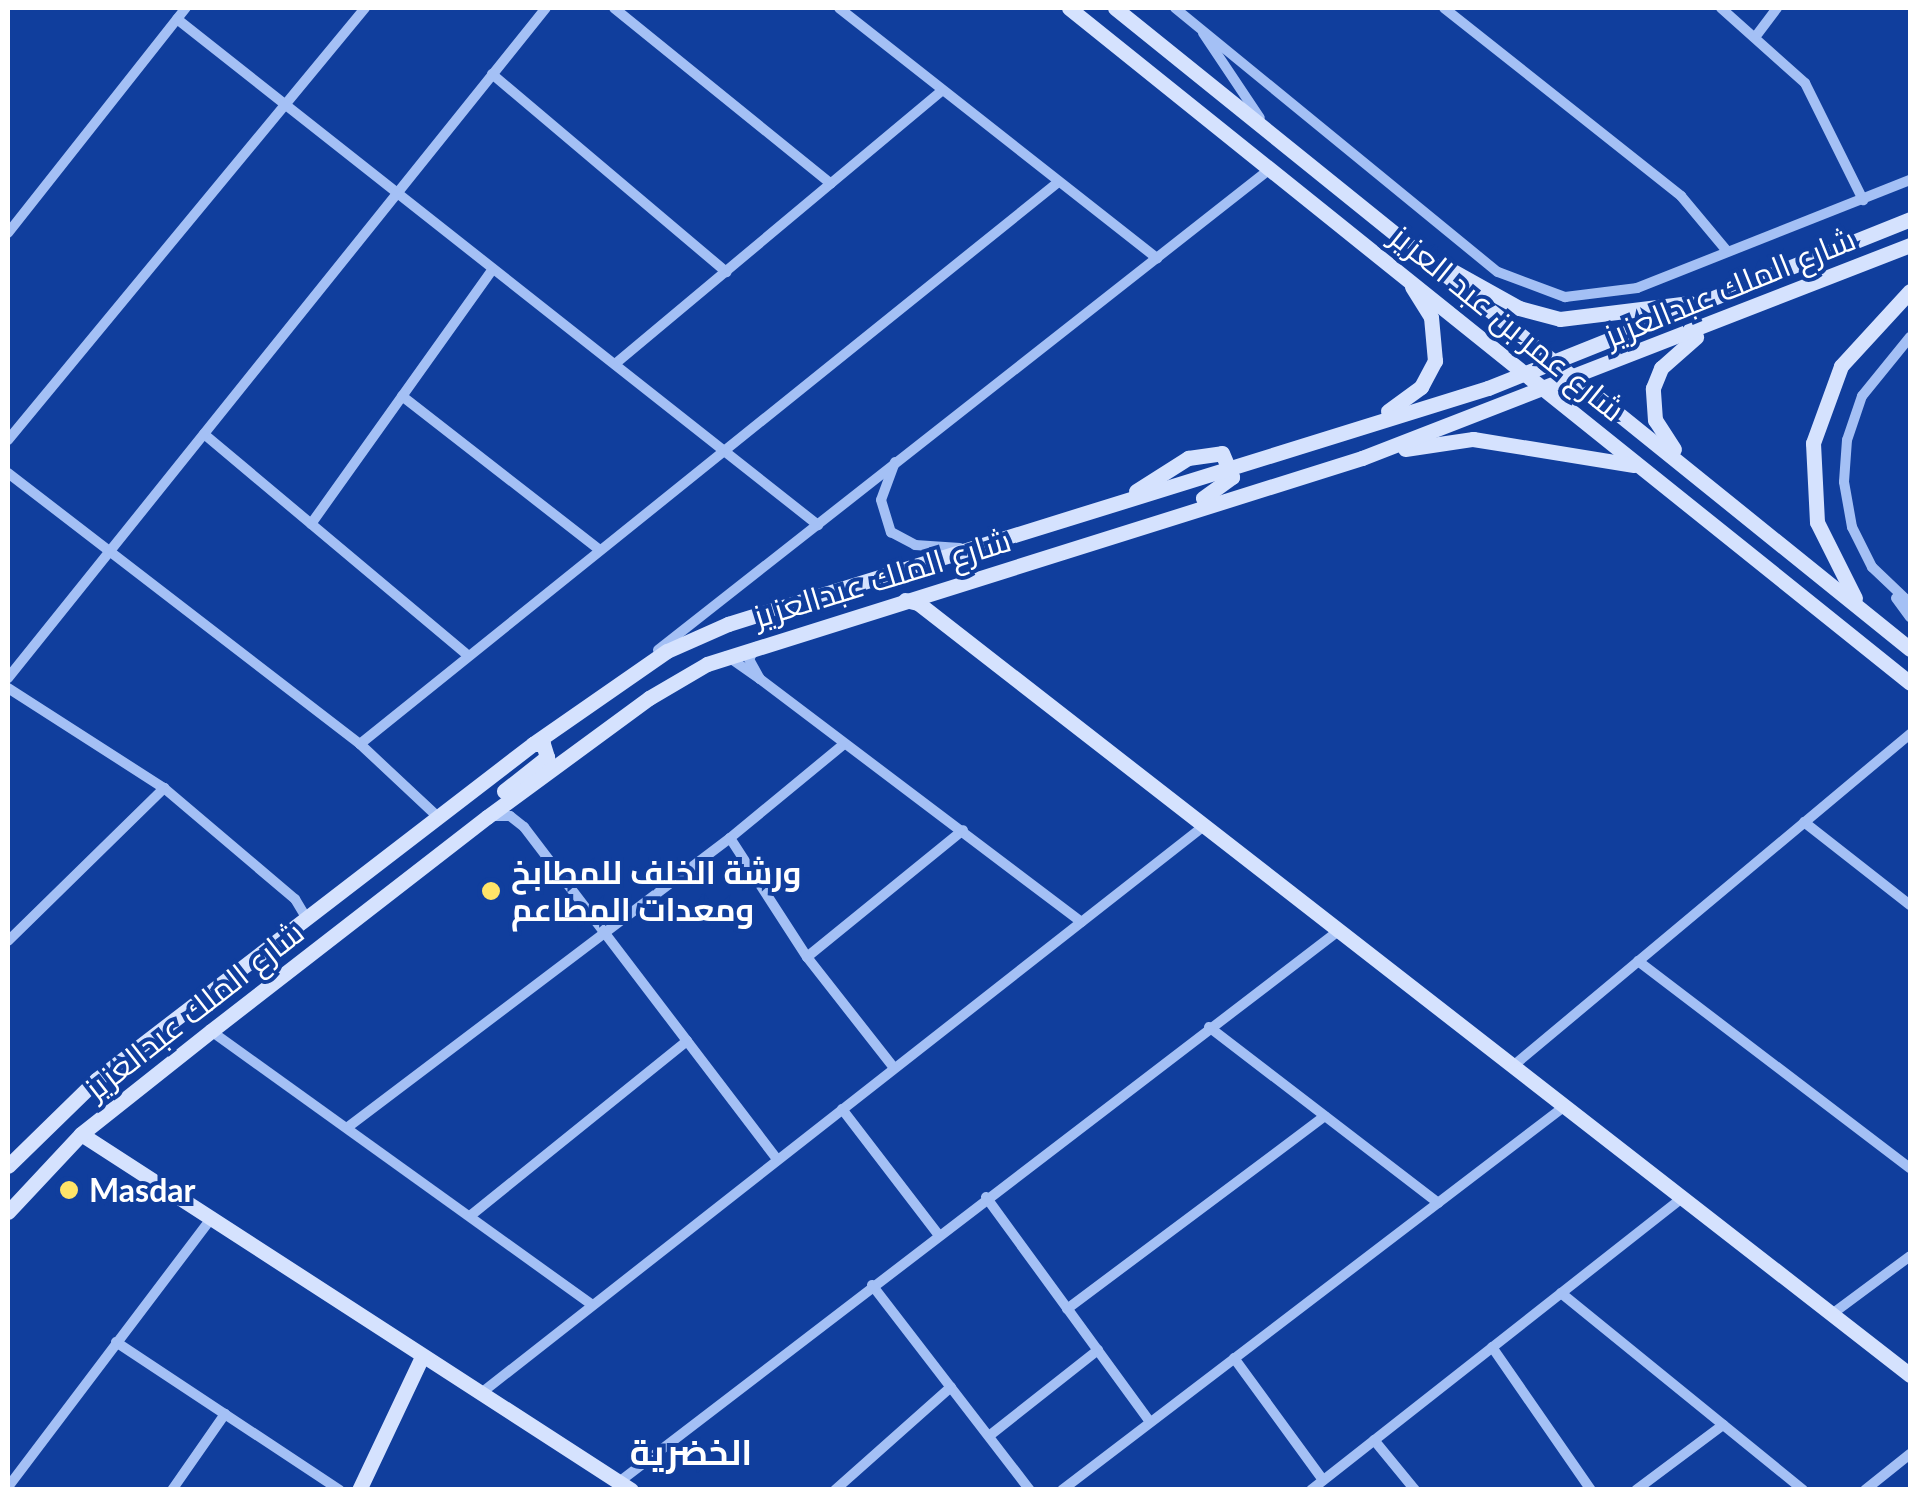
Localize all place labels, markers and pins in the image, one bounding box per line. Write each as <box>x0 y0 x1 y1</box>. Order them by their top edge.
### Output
place label: ورشة الخلف للمطابخ ومعدات المطاعم <box>511 854 801 929</box>
marker: ورشة الخلف للمطابخ ومعدات المطاعم <box>480 880 502 902</box>
place label: Masdar <box>89 1171 195 1209</box>
marker: Masdar <box>58 1179 80 1201</box>

